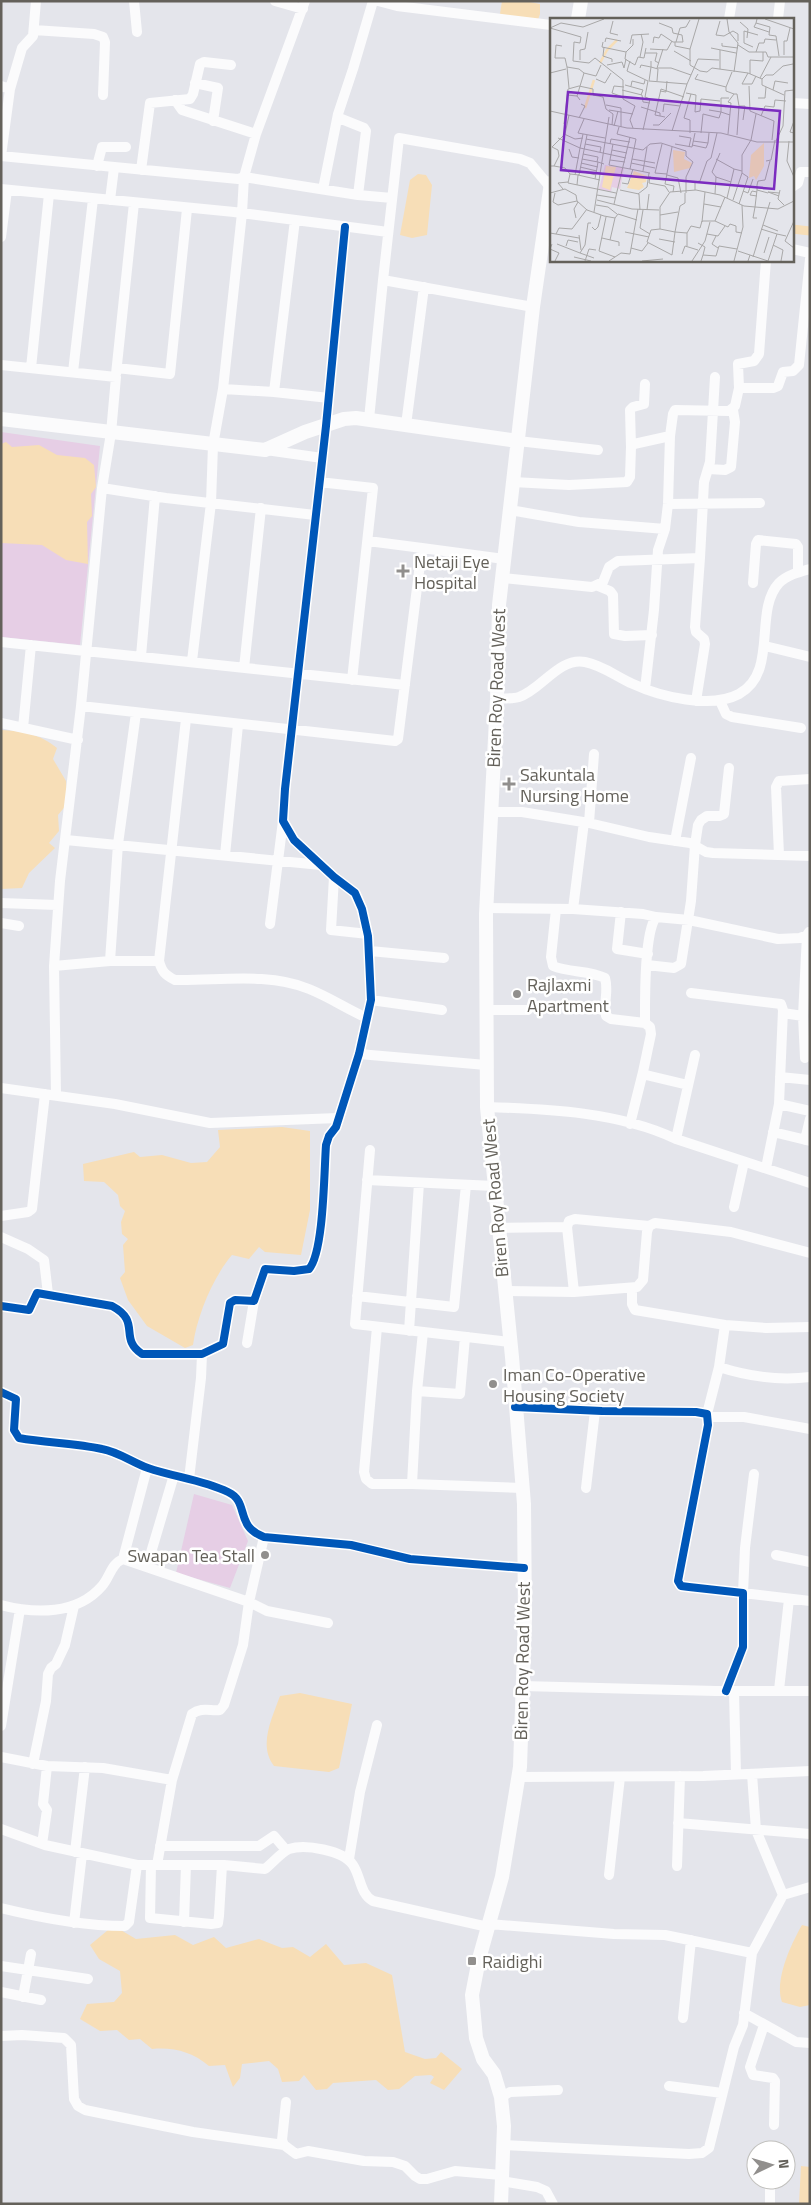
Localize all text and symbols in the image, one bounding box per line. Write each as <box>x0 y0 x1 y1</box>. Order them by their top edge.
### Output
inset map <box>550 18 794 261</box>
place label: Netaji Eye Hospital <box>414 548 490 596</box>
marker: Netaji Eye Hospital <box>396 564 410 578</box>
street label: Biren Roy Road West <box>480 607 512 768</box>
place label: Sakuntala Nursing Home <box>520 761 629 809</box>
marker: Sakuntala Nursing Home <box>502 777 516 791</box>
place label: Rajlaxmi Apartment <box>527 971 610 1019</box>
marker: Rajlaxmi Apartment <box>511 988 523 1000</box>
street label: Biren Roy Road West <box>475 1117 515 1278</box>
place label: Iman Co-Operative Housing Society <box>503 1361 646 1409</box>
marker: Iman Co-Operative Housing Society <box>487 1378 499 1390</box>
place label: Swapan Tea Stall <box>127 1542 255 1569</box>
marker: Swapan Tea Stall <box>259 1549 271 1561</box>
street label: Biren Roy Road West <box>507 1581 537 1741</box>
place label: Raidighi <box>482 1948 542 1975</box>
marker: Raidighi <box>466 1955 478 1967</box>
north arrow <box>746 2140 796 2190</box>
text: N <box>774 2158 795 2170</box>

